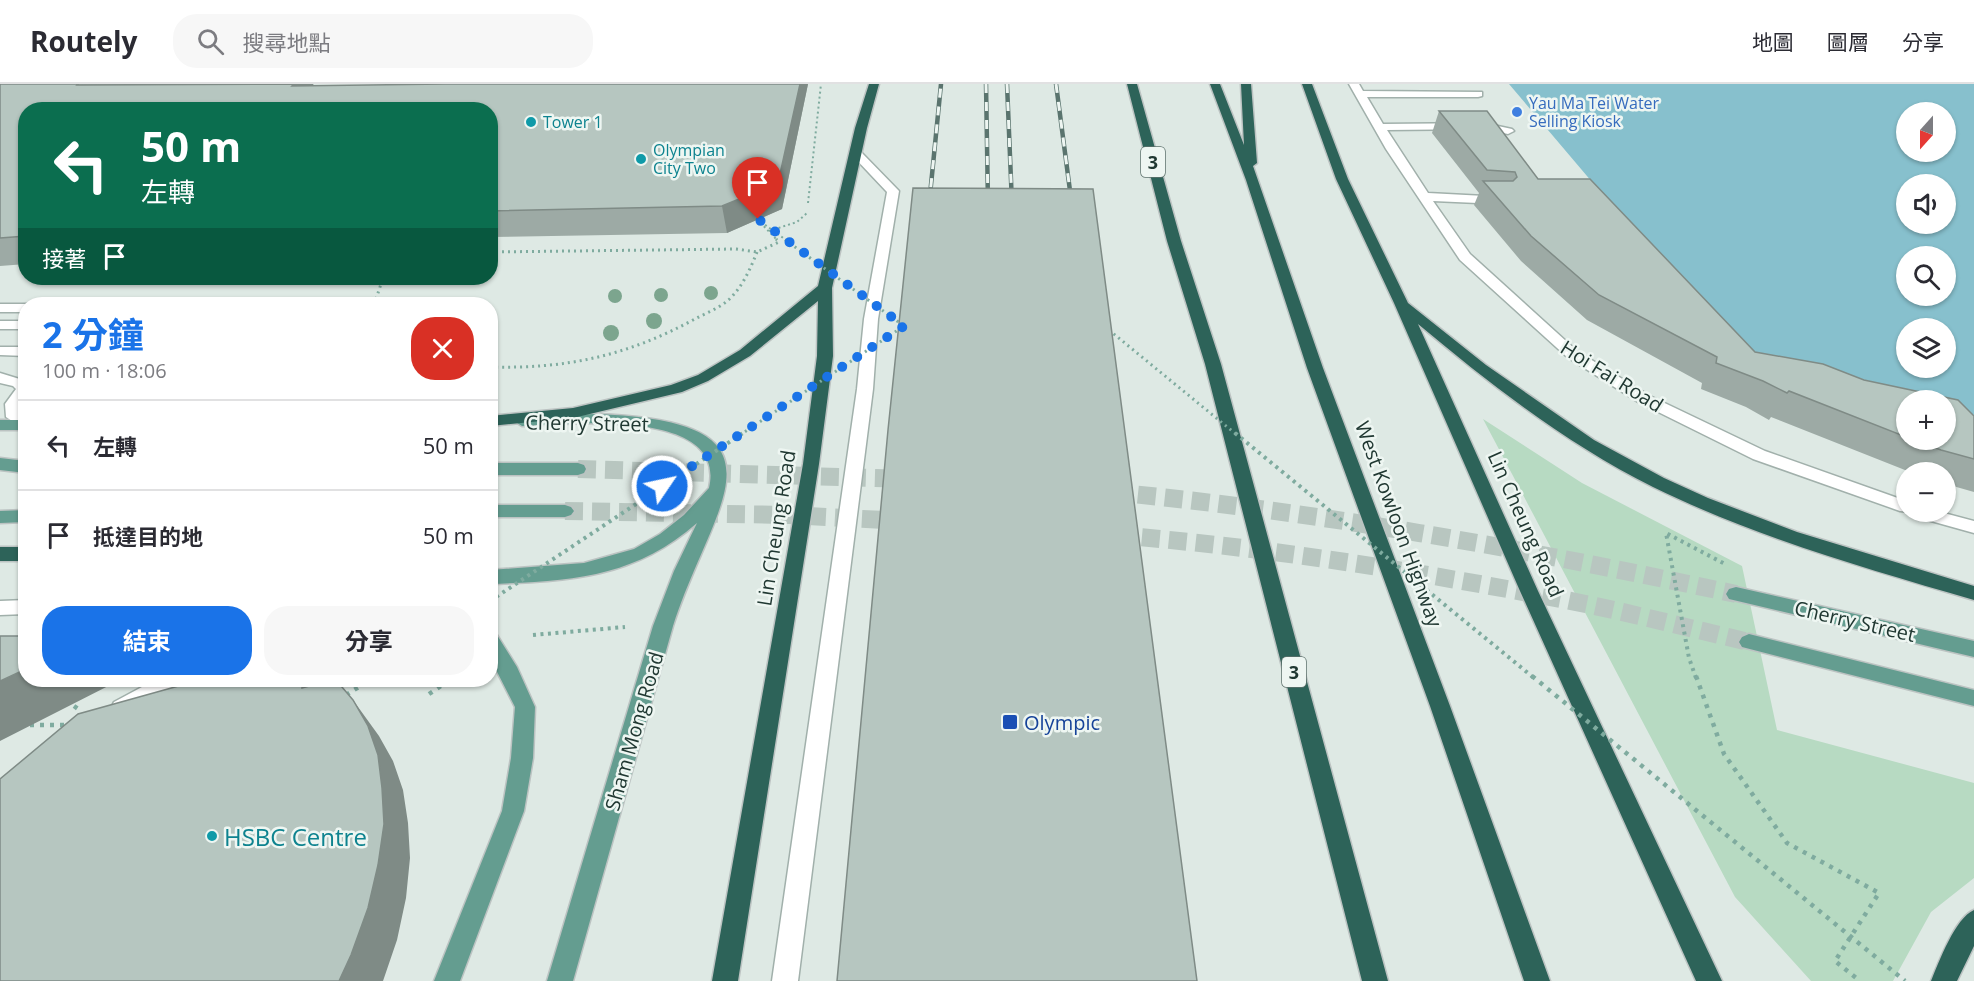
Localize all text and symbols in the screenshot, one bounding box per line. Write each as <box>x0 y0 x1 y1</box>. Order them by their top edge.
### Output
search box <box>173 14 593 68</box>
text: Routely <box>30 22 137 60</box>
icon: search <box>194 25 227 58</box>
text: 搜尋地點 <box>242 27 330 57</box>
text: 地圖 <box>1752 28 1794 56</box>
text: 圖層 <box>1827 28 1869 56</box>
text: 分享 <box>1902 28 1944 56</box>
place label: Yau Ma Tei Water Selling Kiosk <box>1529 92 1660 132</box>
north arrow <box>1896 102 1956 162</box>
map controls <box>1896 102 1956 522</box>
marker: Yau Ma Tei Water Selling Kiosk <box>1510 105 1524 119</box>
place label: Tower 1 <box>543 111 603 133</box>
marker: Tower 1 <box>524 115 538 129</box>
text: 50 m <box>141 117 241 174</box>
icon: left <box>42 126 120 204</box>
place label: Olympian City Two <box>653 139 725 179</box>
road number: 3 <box>1141 147 1165 177</box>
marker: Olympian City Two <box>634 152 648 166</box>
pin <box>732 157 783 219</box>
icon: arrive <box>741 166 774 199</box>
text: 左轉 <box>141 173 195 210</box>
button: sound <box>1896 174 1956 234</box>
icon: arrive <box>98 240 131 273</box>
text: 接著 <box>42 243 86 273</box>
button: search <box>1896 246 1956 306</box>
text: 2 分鐘 <box>42 310 144 359</box>
button: close <box>411 317 474 380</box>
button: layers <box>1896 318 1956 378</box>
street label: Hoi Fai Road <box>1555 334 1669 418</box>
text: 100 m · 18:06 <box>42 357 167 384</box>
button: + <box>1896 390 1956 450</box>
street label: Cherry Street <box>525 408 649 438</box>
street label: West Kowloon Highway <box>1349 417 1449 632</box>
icon: left <box>42 429 75 462</box>
text: 50 m <box>423 430 474 460</box>
text: 左轉 <box>93 431 137 461</box>
street label: Lin Cheung Road <box>1482 447 1570 601</box>
street label: Lin Cheung Road <box>750 448 802 608</box>
position arrow <box>630 454 694 518</box>
button: − <box>1896 462 1956 522</box>
icon: arrive <box>42 519 75 552</box>
text: 50 m <box>423 520 474 550</box>
text: 抵達目的地 <box>93 521 203 551</box>
street label: Cherry Street <box>1792 594 1918 648</box>
button: 結束 <box>42 606 252 675</box>
button: 分享 <box>264 606 474 675</box>
street label: Sham Mong Road <box>598 648 670 814</box>
road number: 3 <box>1282 657 1306 687</box>
place label: Olympic <box>1024 709 1100 736</box>
marker: Olympic <box>1001 713 1019 731</box>
place label: HSBC Centre <box>224 820 367 853</box>
marker: HSBC Centre <box>205 829 219 843</box>

